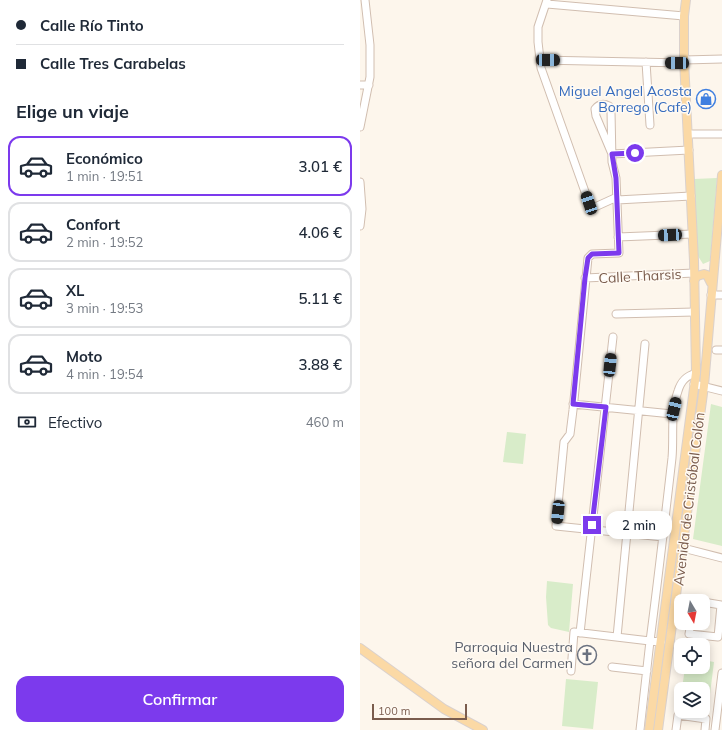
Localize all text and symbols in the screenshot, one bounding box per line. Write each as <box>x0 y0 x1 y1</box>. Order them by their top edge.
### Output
text: Calle Río Tinto <box>40 16 144 35</box>
text: Calle Tres Carabelas <box>40 54 186 73</box>
car <box>536 54 560 66</box>
car <box>665 57 689 69</box>
place label: Miguel Angel Acosta Borrego (Cafe) <box>559 82 692 116</box>
shop icon: Miguel Angel Acosta Borrego (Cafe) <box>695 88 717 110</box>
text: Elige un viaje <box>16 100 129 123</box>
route start <box>626 144 644 162</box>
icon: car <box>18 148 54 184</box>
text: Económico <box>66 149 143 168</box>
text: 3.01 € <box>298 157 342 176</box>
text: 1 min · 19:51 <box>66 168 143 184</box>
car <box>579 190 599 216</box>
icon: car <box>18 214 54 250</box>
text: Confort <box>66 215 120 234</box>
text: 4.06 € <box>298 223 342 242</box>
car <box>658 228 682 242</box>
text: 2 min · 19:52 <box>66 234 143 250</box>
street label: Calle Tharsis <box>598 265 682 287</box>
icon: car <box>18 280 54 316</box>
text: XL <box>66 281 84 300</box>
text: 5.11 € <box>298 289 342 308</box>
text: 3 min · 19:53 <box>66 300 143 316</box>
icon: car <box>18 346 54 382</box>
text: Moto <box>66 347 102 366</box>
car <box>603 352 617 378</box>
text: 3.88 € <box>298 355 342 374</box>
text: 4 min · 19:54 <box>66 366 143 382</box>
car <box>665 396 683 422</box>
icon: cash <box>16 411 38 433</box>
street label: Avenida de Cristóbal Colón <box>669 411 709 587</box>
text: Efectivo <box>48 413 102 432</box>
text: 460 m <box>306 414 344 430</box>
car <box>551 499 565 525</box>
callout: 2 min <box>606 511 672 539</box>
route end <box>583 516 601 534</box>
text: 2 min <box>622 517 656 533</box>
north arrow <box>674 594 710 630</box>
map controls <box>674 594 710 718</box>
place label: Parroquia Nuestra señora del Carmen <box>451 638 573 672</box>
button: locate <box>674 638 710 674</box>
church icon: Parroquia Nuestra señora del Carmen <box>576 644 598 666</box>
button: Confirmar <box>16 676 344 722</box>
button: layers <box>674 682 710 718</box>
scale bar <box>372 702 467 721</box>
text: 100 m <box>378 704 410 718</box>

